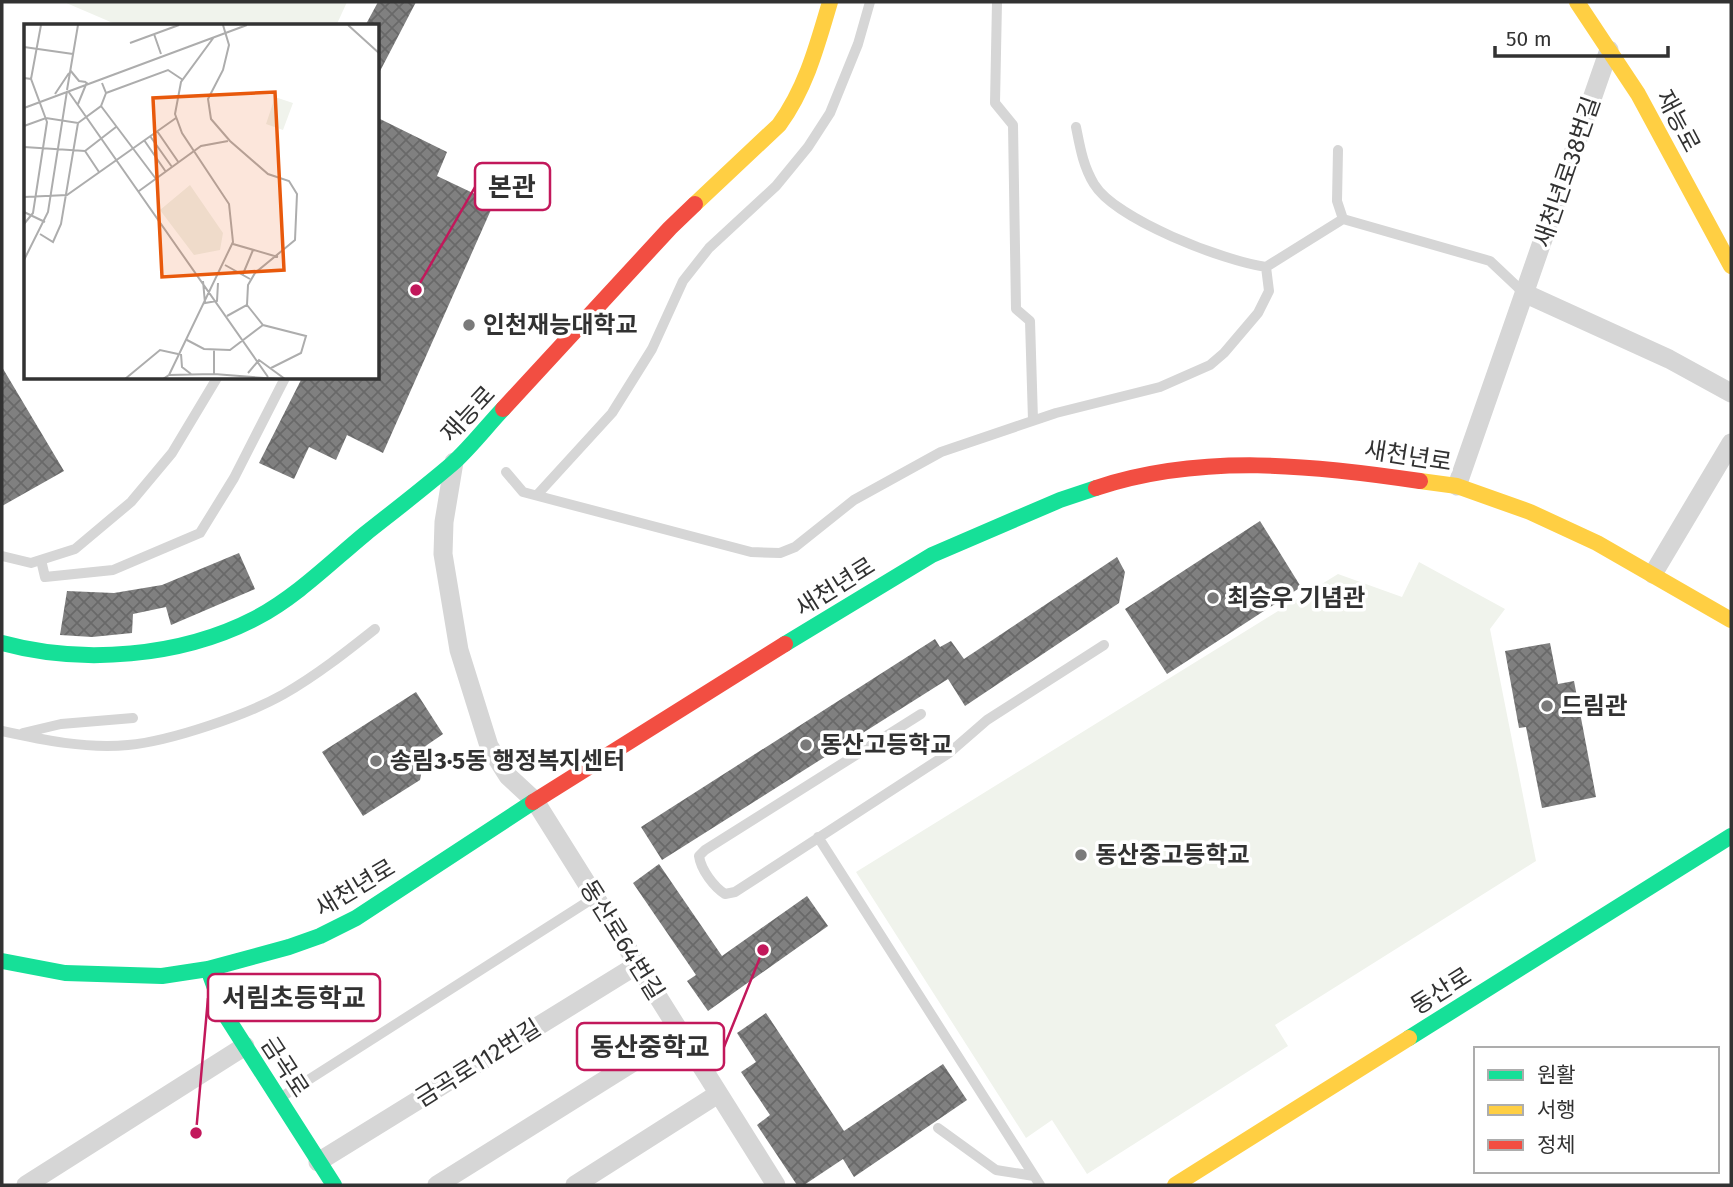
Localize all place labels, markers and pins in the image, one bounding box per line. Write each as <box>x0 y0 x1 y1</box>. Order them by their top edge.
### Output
callout: 본관 <box>475 163 550 210</box>
place label: 인천재능대학교 <box>483 311 638 339</box>
marker: 인천재능대학교 <box>461 317 477 333</box>
place label: 최승우 기념관 <box>1227 584 1365 612</box>
marker: 최승우 기념관 <box>1205 590 1221 606</box>
place label: 드림관 <box>1561 692 1627 720</box>
marker: 드림관 <box>1539 698 1555 714</box>
place label: 동산고등학교 <box>820 731 952 759</box>
marker: 동산고등학교 <box>798 737 814 753</box>
place label: 송림3·5동 행정복지센터 <box>390 747 625 775</box>
marker: 송림3·5동 행정복지센터 <box>368 753 384 769</box>
place label: 동산중고등학교 <box>1095 841 1250 869</box>
marker: 동산중고등학교 <box>1073 847 1089 863</box>
callout: 서림초등학교 <box>208 974 380 1021</box>
callout: 동산중학교 <box>577 1023 724 1070</box>

